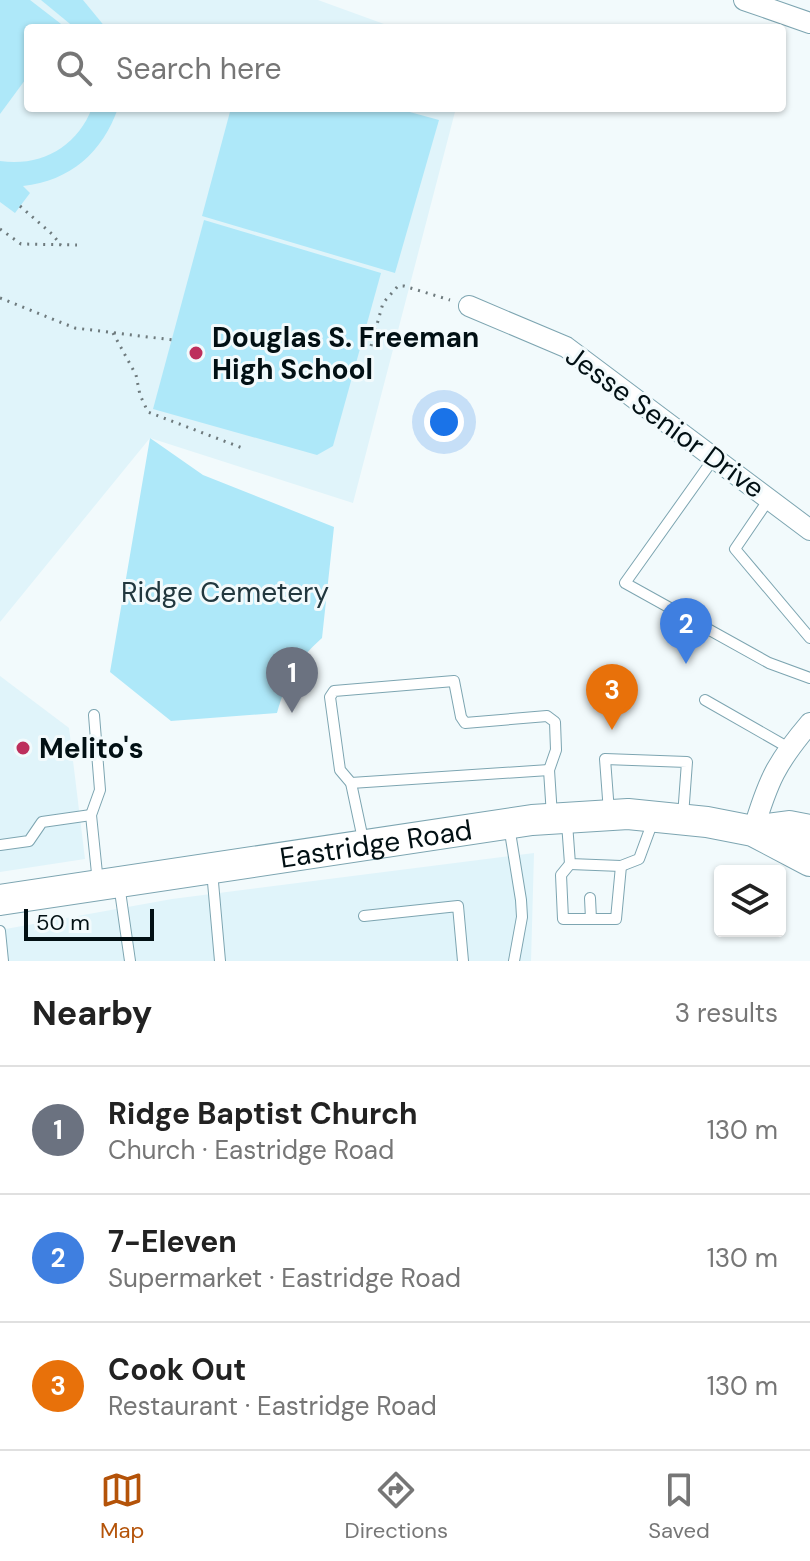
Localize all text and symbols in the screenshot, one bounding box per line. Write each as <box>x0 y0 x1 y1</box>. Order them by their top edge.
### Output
search box <box>24 24 786 112</box>
icon: search <box>52 46 96 90</box>
text: Search here <box>116 49 282 88</box>
place label: Douglas S. Freeman High School <box>212 319 479 388</box>
street label: Jesse Senior Drive <box>558 337 772 507</box>
marker: Douglas S. Freeman High School <box>187 344 205 362</box>
your location <box>424 402 464 442</box>
park label: Ridge Cemetery <box>121 574 329 611</box>
pin: 2 <box>660 598 712 664</box>
pin: 1 <box>266 647 318 713</box>
pin: 3 <box>586 664 638 730</box>
place label: Melito's <box>39 730 144 767</box>
marker: Melito's <box>14 739 32 757</box>
street label: Eastridge Road <box>277 811 474 876</box>
map controls <box>714 865 786 937</box>
button: layers <box>714 865 786 937</box>
scale bar <box>24 905 154 941</box>
text: 50 m <box>36 908 90 937</box>
text: Nearby <box>32 991 152 1036</box>
text: 3 results <box>675 996 778 1030</box>
text: Ridge Baptist Church <box>108 1094 418 1133</box>
text: 1 <box>53 1113 63 1147</box>
text: 130 m <box>707 1113 778 1147</box>
text: Church · Eastridge Road <box>108 1133 394 1167</box>
text: 7-Eleven <box>108 1222 237 1261</box>
text: 2 <box>50 1241 66 1275</box>
text: 130 m <box>707 1241 778 1275</box>
text: Supermarket · Eastridge Road <box>108 1261 461 1295</box>
text: Cook Out <box>108 1350 246 1389</box>
text: 3 <box>50 1369 66 1403</box>
text: 130 m <box>707 1369 778 1403</box>
text: Restaurant · Eastridge Road <box>108 1389 437 1423</box>
tab: Map <box>100 1468 144 1545</box>
tab: Directions <box>345 1468 448 1545</box>
tab: Saved <box>648 1468 710 1545</box>

